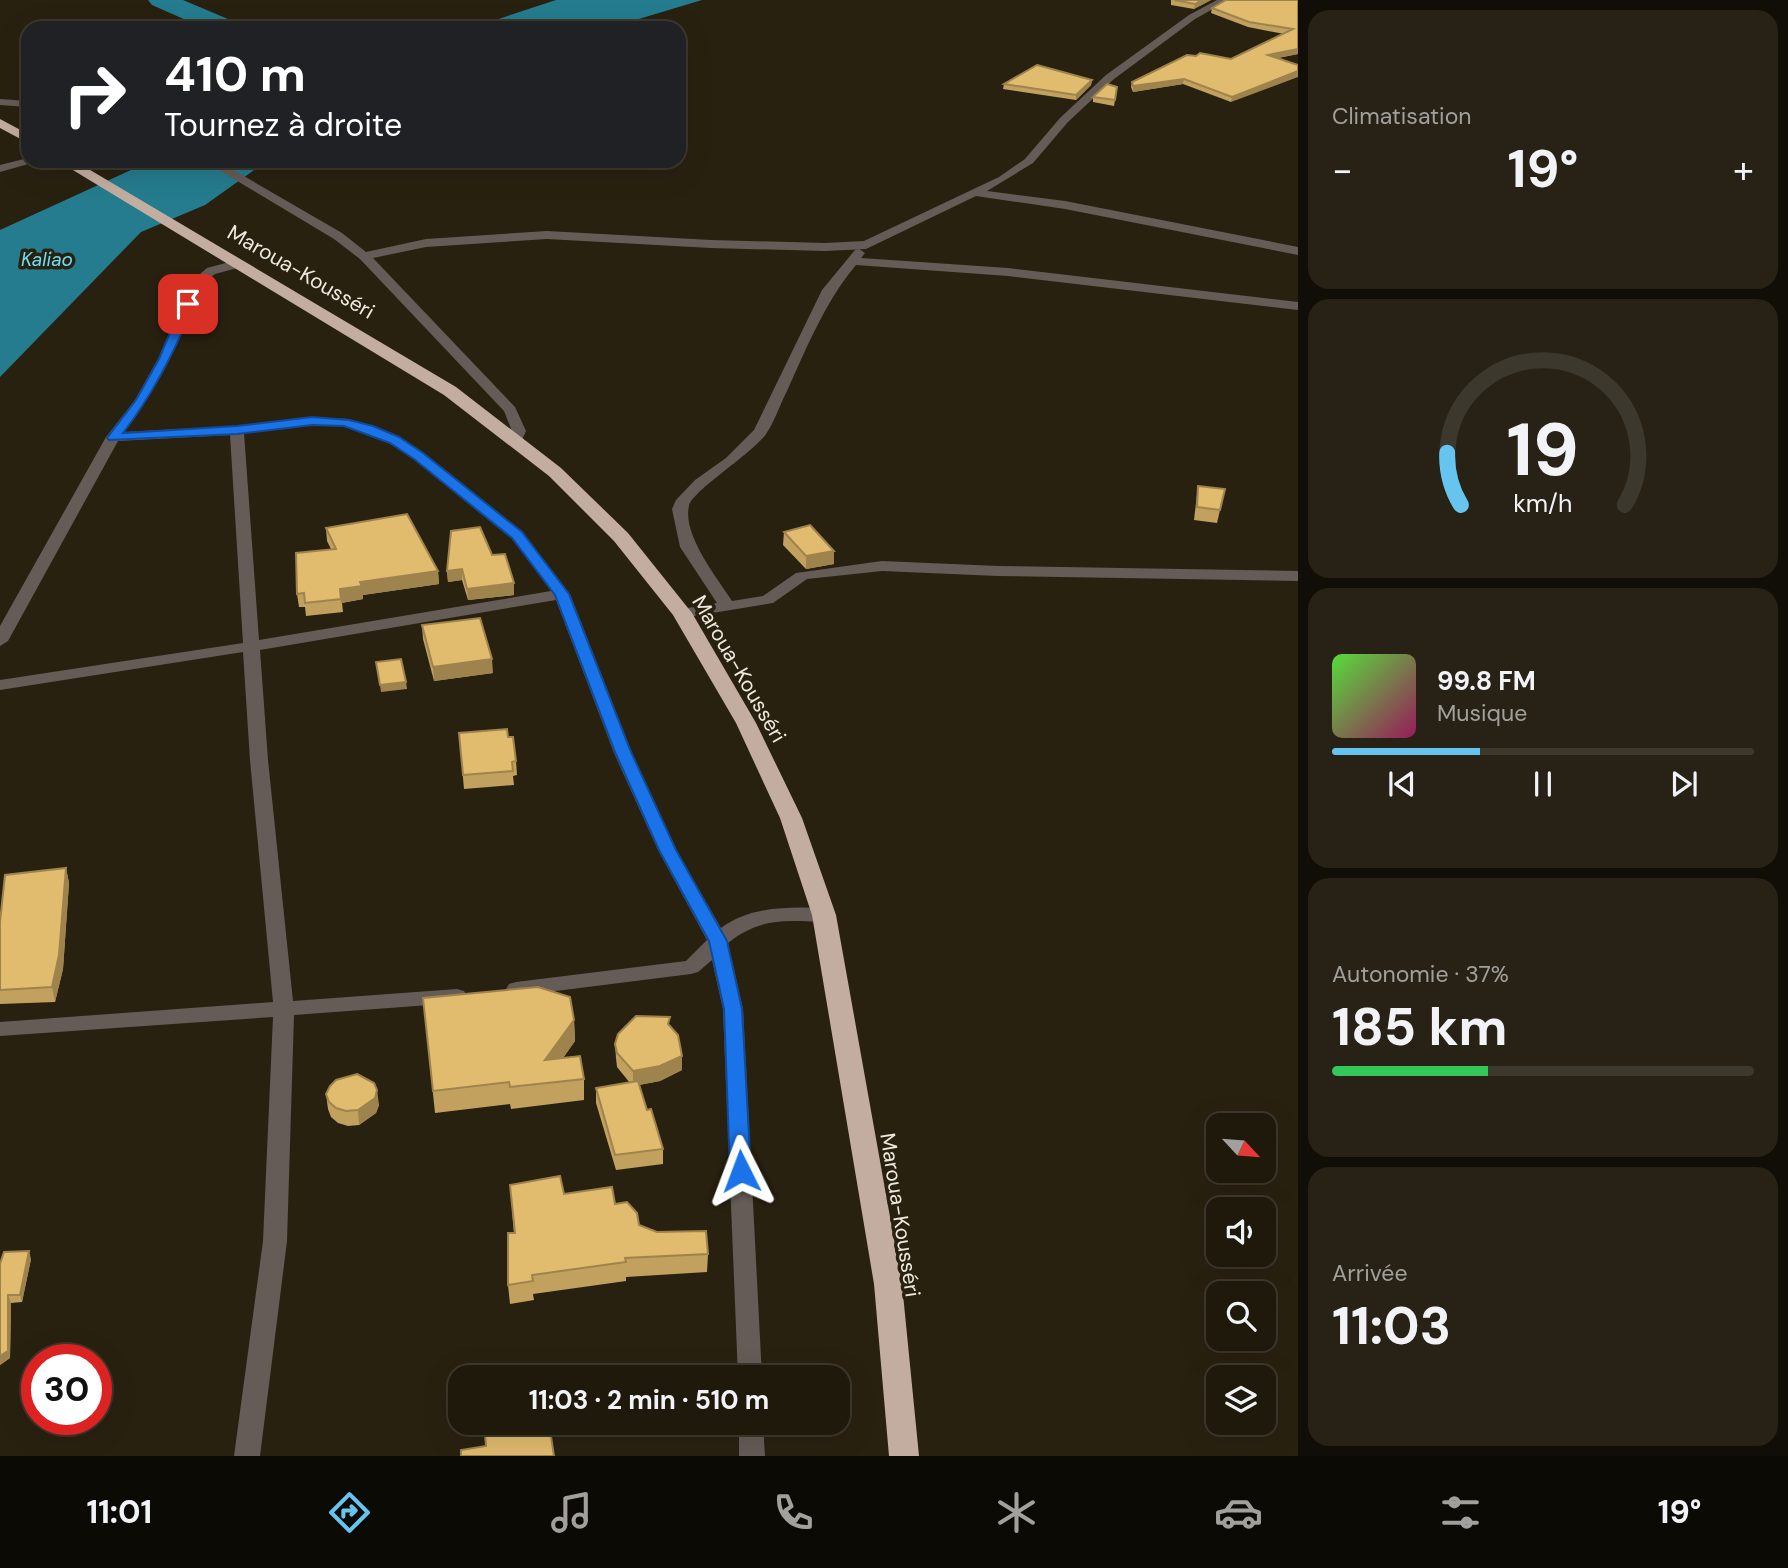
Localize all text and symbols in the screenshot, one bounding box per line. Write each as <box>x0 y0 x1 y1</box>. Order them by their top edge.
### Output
text: 410 m <box>164 42 306 106</box>
icon: right <box>49 49 140 140</box>
text: Climatisation <box>1332 101 1471 131</box>
text: Tournez à droite <box>164 104 402 146</box>
text: 19° <box>1508 135 1578 203</box>
text: − <box>1332 145 1353 195</box>
text: + <box>1733 145 1754 195</box>
street label: Maroua-Kousséri <box>222 218 380 326</box>
water label: Kaliao <box>21 247 73 272</box>
pin <box>158 274 218 334</box>
icon: arrive <box>169 285 207 323</box>
text: 19 <box>1507 403 1579 498</box>
text: km/h <box>1513 487 1573 520</box>
street label: Maroua-Kousséri <box>685 590 793 748</box>
text: 99.8 FM <box>1437 664 1536 698</box>
text: Musique <box>1437 698 1527 728</box>
icon: previous <box>1383 765 1421 803</box>
icon: pause <box>1524 765 1562 803</box>
icon: next <box>1665 765 1703 803</box>
text: Autonomie · 37% <box>1332 959 1509 989</box>
text: 185 km <box>1332 993 1507 1061</box>
north arrow <box>1206 1113 1276 1183</box>
map controls <box>1206 1113 1276 1435</box>
street label: Maroua-Kousséri <box>873 1131 927 1299</box>
position arrow <box>704 1134 778 1208</box>
button: sound <box>1206 1197 1276 1267</box>
text: Arrivée <box>1332 1258 1408 1288</box>
button: search <box>1206 1281 1276 1351</box>
text: 11:03 <box>1332 1292 1451 1360</box>
speed limit sign: 30 <box>21 1344 112 1435</box>
button: layers <box>1206 1365 1276 1435</box>
text: 11:03 · 2 min · 510 m <box>529 1383 769 1417</box>
icon: directions <box>325 1488 374 1537</box>
icon: music <box>547 1488 596 1537</box>
icon: phone <box>769 1488 818 1537</box>
icon: climate <box>992 1488 1041 1537</box>
icon: car <box>1214 1488 1263 1537</box>
icon: filters <box>1436 1488 1485 1537</box>
text: 11:01 <box>87 1491 152 1533</box>
text: 19° <box>1658 1491 1701 1533</box>

